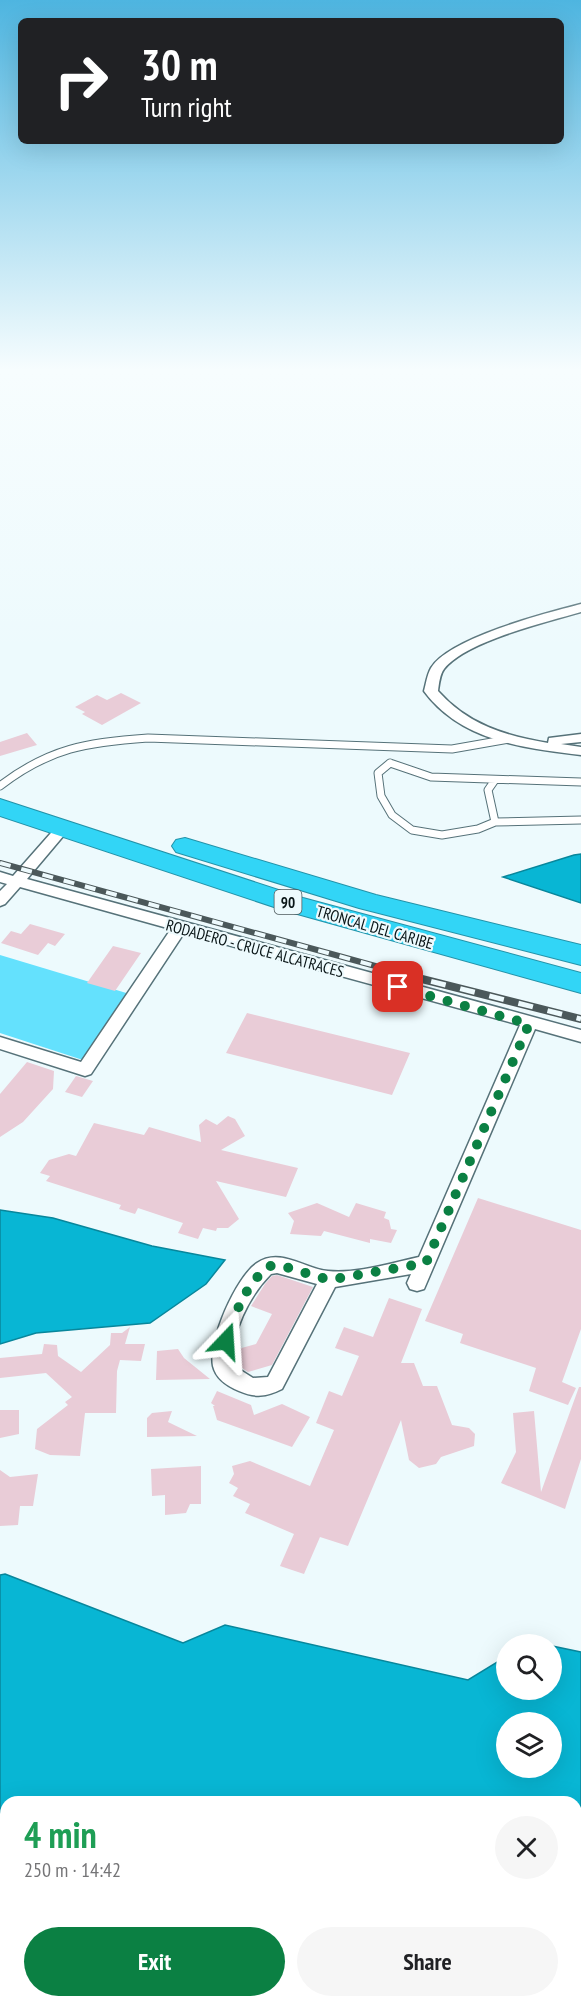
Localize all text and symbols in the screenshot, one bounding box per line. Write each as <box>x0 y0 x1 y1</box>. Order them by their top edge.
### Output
text: 30 m <box>141 37 218 92</box>
icon: right <box>42 42 120 120</box>
text: Turn right <box>141 90 232 124</box>
road number: 90 <box>274 890 302 914</box>
street label: TRONCAL DEL CARIBE <box>314 901 436 953</box>
street label: RODADERO - CRUCE ALCATRACES <box>164 915 346 981</box>
pin <box>372 961 423 1012</box>
icon: arrive <box>381 970 414 1003</box>
position arrow <box>194 1309 258 1373</box>
map controls <box>496 1634 562 1778</box>
button: search <box>496 1634 562 1700</box>
button: layers <box>496 1712 562 1778</box>
text: 4 min <box>24 1811 97 1858</box>
button: close <box>495 1816 558 1879</box>
text: 250 m · 14:42 <box>24 1857 121 1883</box>
button: Exit <box>24 1927 285 1996</box>
button: Share <box>297 1927 558 1996</box>

